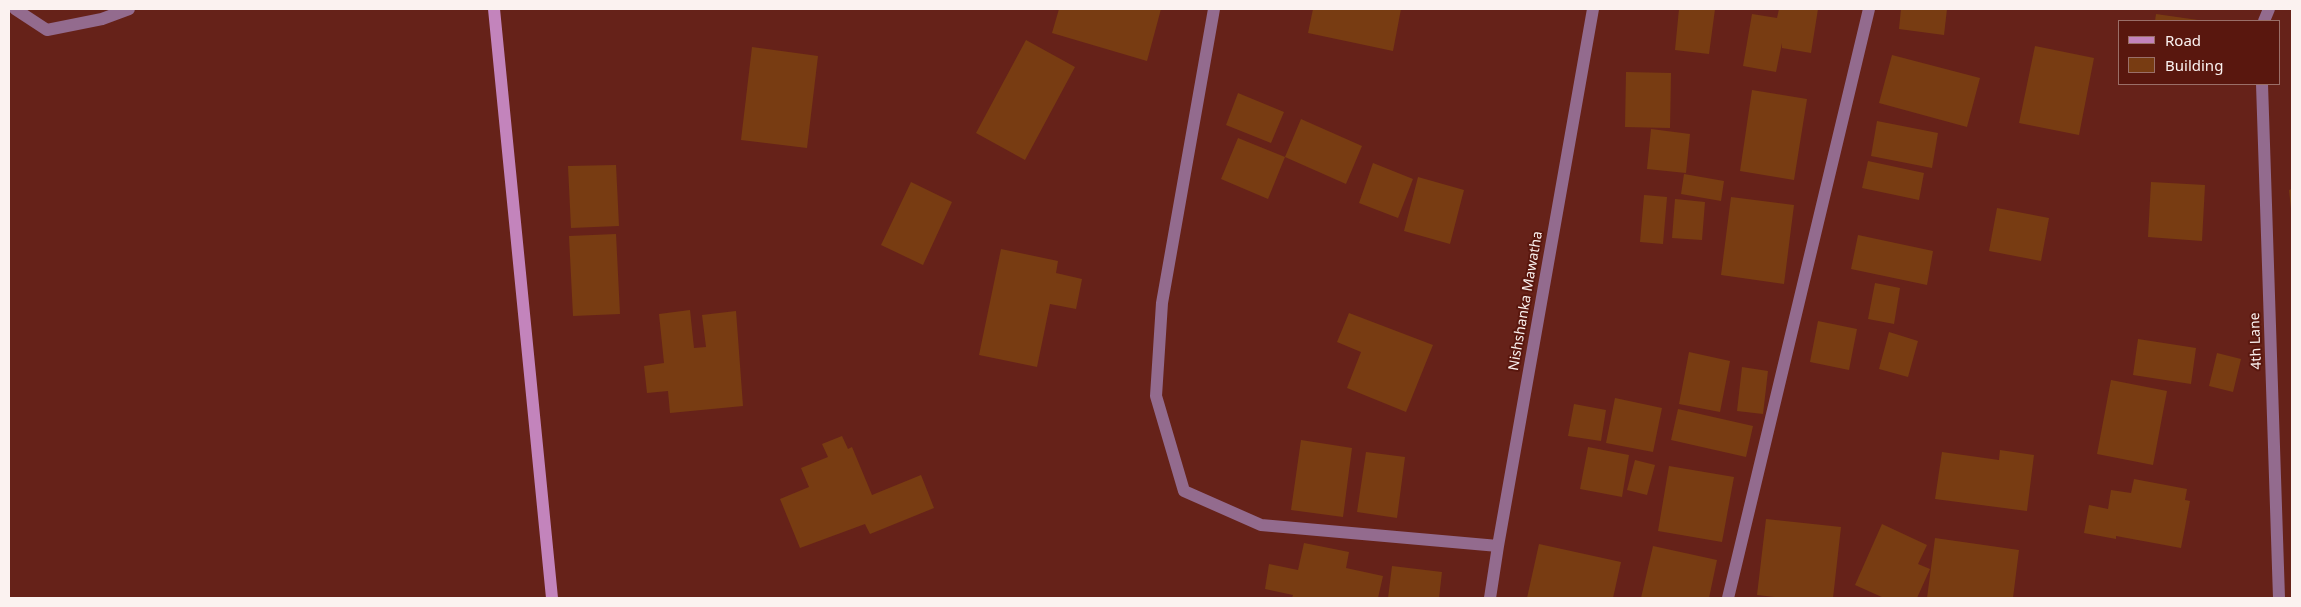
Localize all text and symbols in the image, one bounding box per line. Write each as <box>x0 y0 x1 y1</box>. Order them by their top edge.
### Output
legend <box>2118 20 2281 85</box>
text: Road <box>2165 30 2201 50</box>
text: Building <box>2165 55 2223 75</box>
street label: Nishshanka Mawatha <box>1505 230 1547 372</box>
street label: 4th Lane <box>2247 312 2265 370</box>

